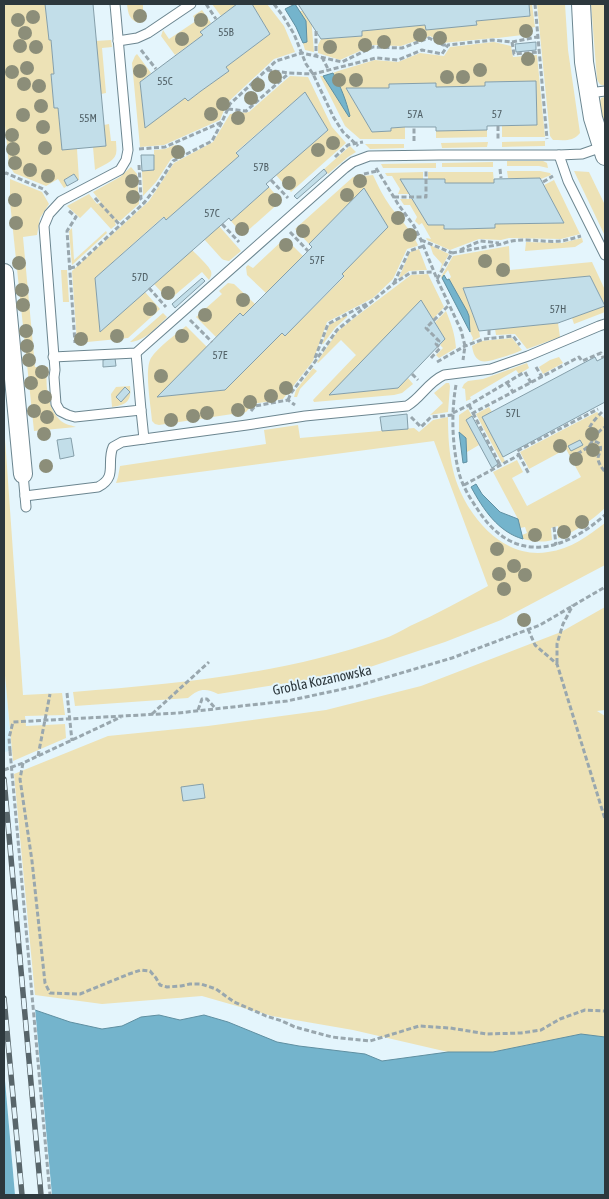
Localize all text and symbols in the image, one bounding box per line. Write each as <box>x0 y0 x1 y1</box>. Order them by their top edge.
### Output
house number: 55B <box>218 26 235 38</box>
house number: 55C <box>157 75 173 87</box>
house number: 57A <box>407 108 423 120</box>
house number: 57 <box>492 108 502 120</box>
house number: 55M <box>79 112 97 124</box>
house number: 57B <box>253 161 270 173</box>
house number: 57C <box>204 207 220 219</box>
house number: 57F <box>310 254 325 266</box>
house number: 57D <box>132 271 148 283</box>
house number: 57H <box>550 303 566 315</box>
house number: 57E <box>212 349 228 361</box>
house number: 57L <box>506 407 521 419</box>
street label: Grobla Kozanowska <box>271 662 373 698</box>

